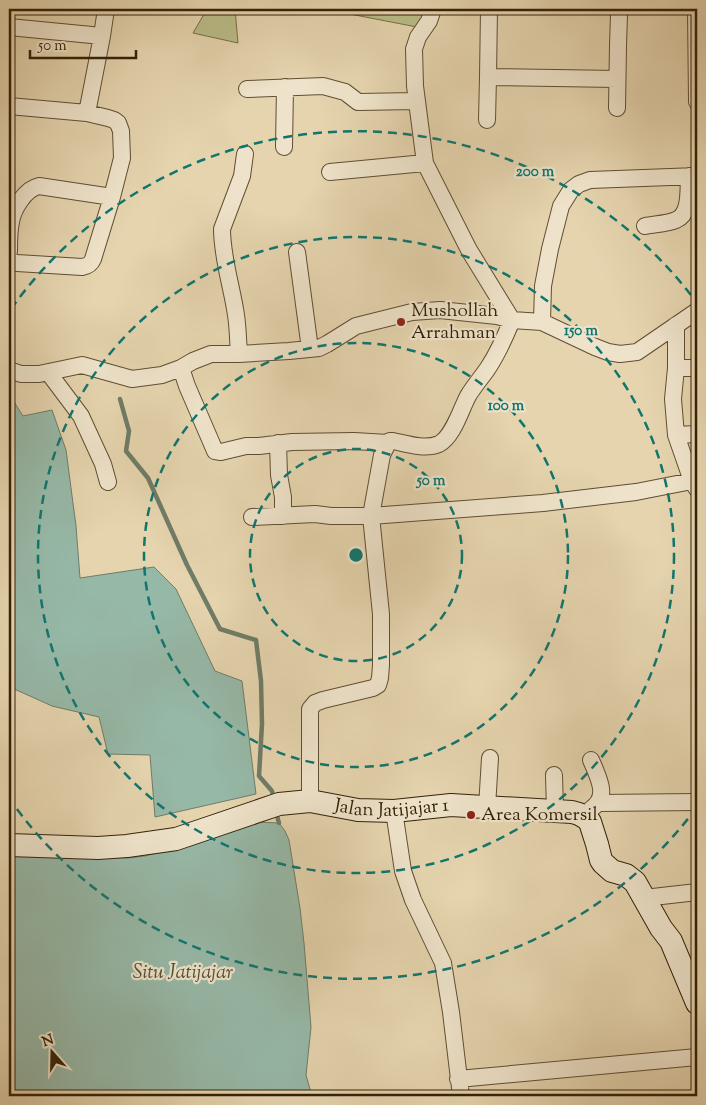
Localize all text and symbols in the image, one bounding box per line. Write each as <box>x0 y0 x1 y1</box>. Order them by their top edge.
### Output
scale bar <box>30 28 136 60</box>
text: 50 m <box>37 36 67 57</box>
text: 200 m <box>516 162 555 183</box>
place label: Mushollah Arrahman <box>411 298 498 347</box>
marker: Mushollah Arrahman <box>395 316 407 328</box>
text: 150 m <box>564 321 598 342</box>
text: 100 m <box>488 396 525 417</box>
text: 50 m <box>416 471 446 492</box>
centre of rings <box>347 546 365 564</box>
street label: Jalan Jatijajar 1 <box>331 792 451 825</box>
place label: Area Komersil <box>481 802 598 829</box>
marker: Area Komersil <box>465 809 477 821</box>
water label: Situ Jatijajar <box>133 959 233 988</box>
north arrow <box>28 1028 78 1078</box>
text: N <box>40 1030 57 1053</box>

